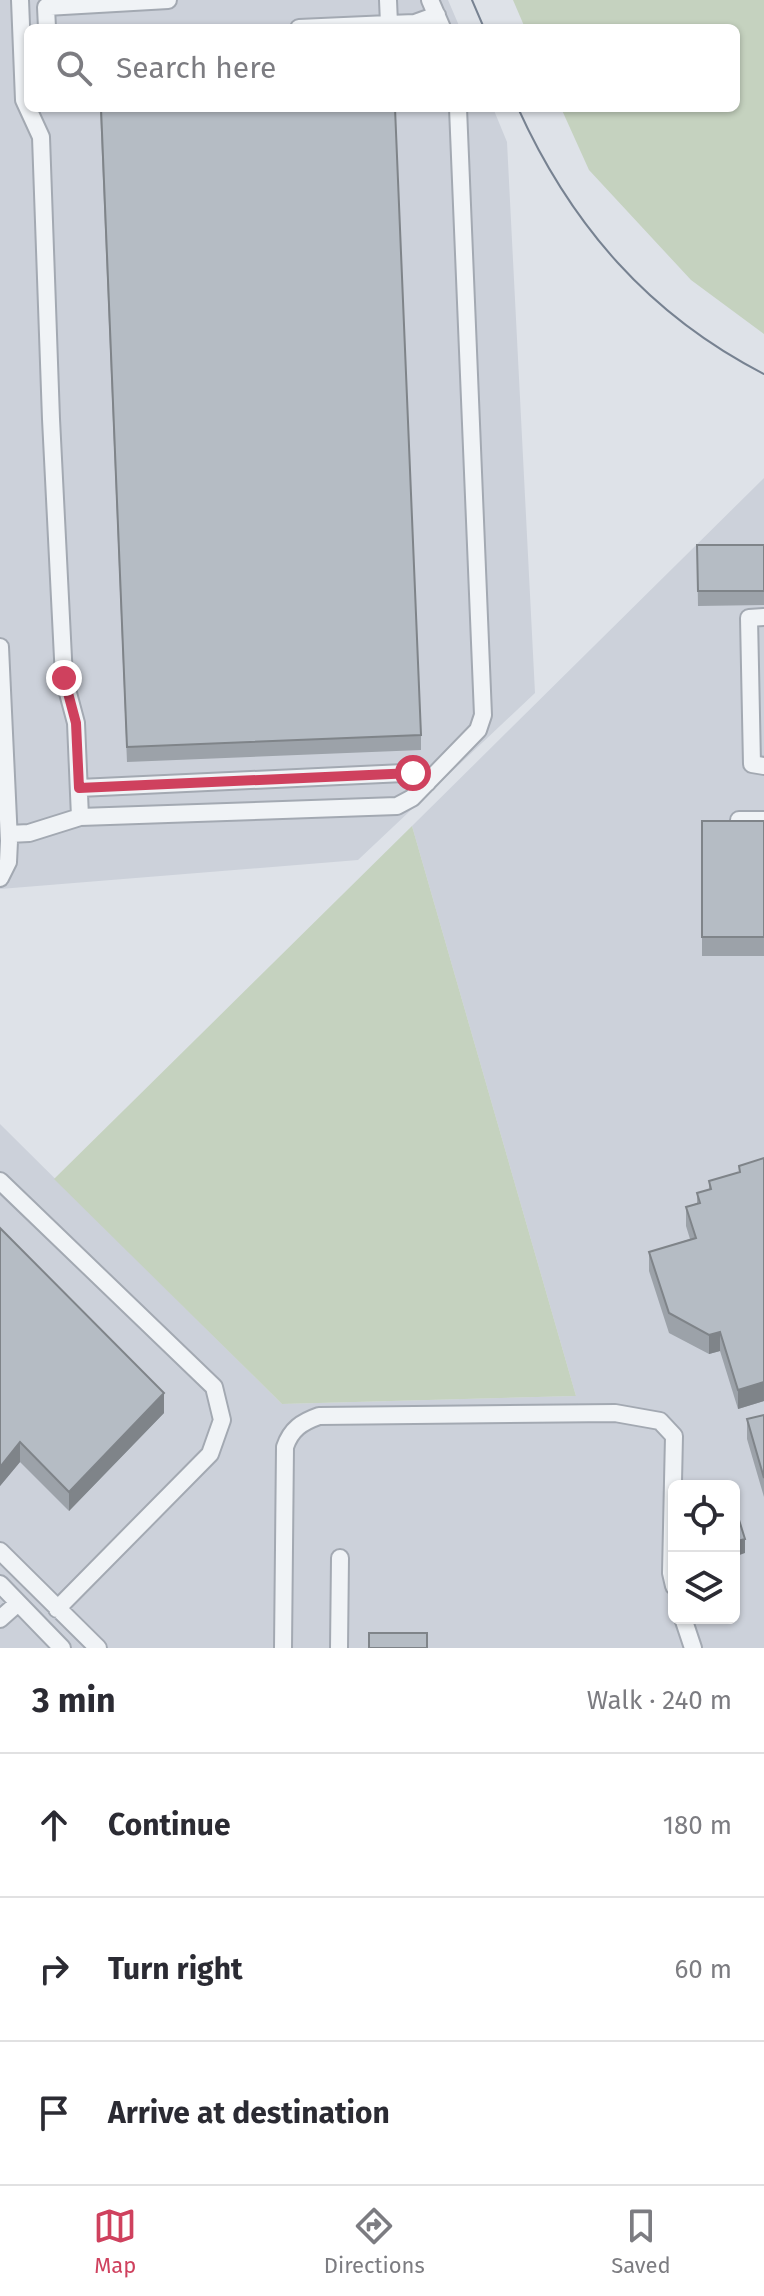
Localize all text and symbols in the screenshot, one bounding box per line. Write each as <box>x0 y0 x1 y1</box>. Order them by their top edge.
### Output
search box <box>24 24 740 112</box>
icon: search <box>52 46 96 90</box>
text: Search here <box>116 50 276 86</box>
route end <box>46 660 82 696</box>
route start <box>395 755 431 791</box>
map controls <box>668 1480 740 1624</box>
button: locate <box>668 1480 740 1552</box>
button: layers <box>668 1552 740 1624</box>
text: 3 min <box>32 1680 116 1721</box>
text: Walk · 240 m <box>587 1685 732 1716</box>
icon: ahead <box>32 1803 76 1847</box>
text: Continue <box>108 1807 231 1843</box>
text: 180 m <box>663 1810 732 1841</box>
icon: right <box>32 1947 76 1991</box>
text: Turn right <box>108 1951 243 1987</box>
text: 60 m <box>674 1954 732 1985</box>
icon: arrive <box>32 2091 76 2135</box>
text: Arrive at destination <box>108 2095 390 2131</box>
tab: Map <box>93 2204 137 2279</box>
tab: Directions <box>324 2204 425 2279</box>
tab: Saved <box>611 2204 671 2279</box>

